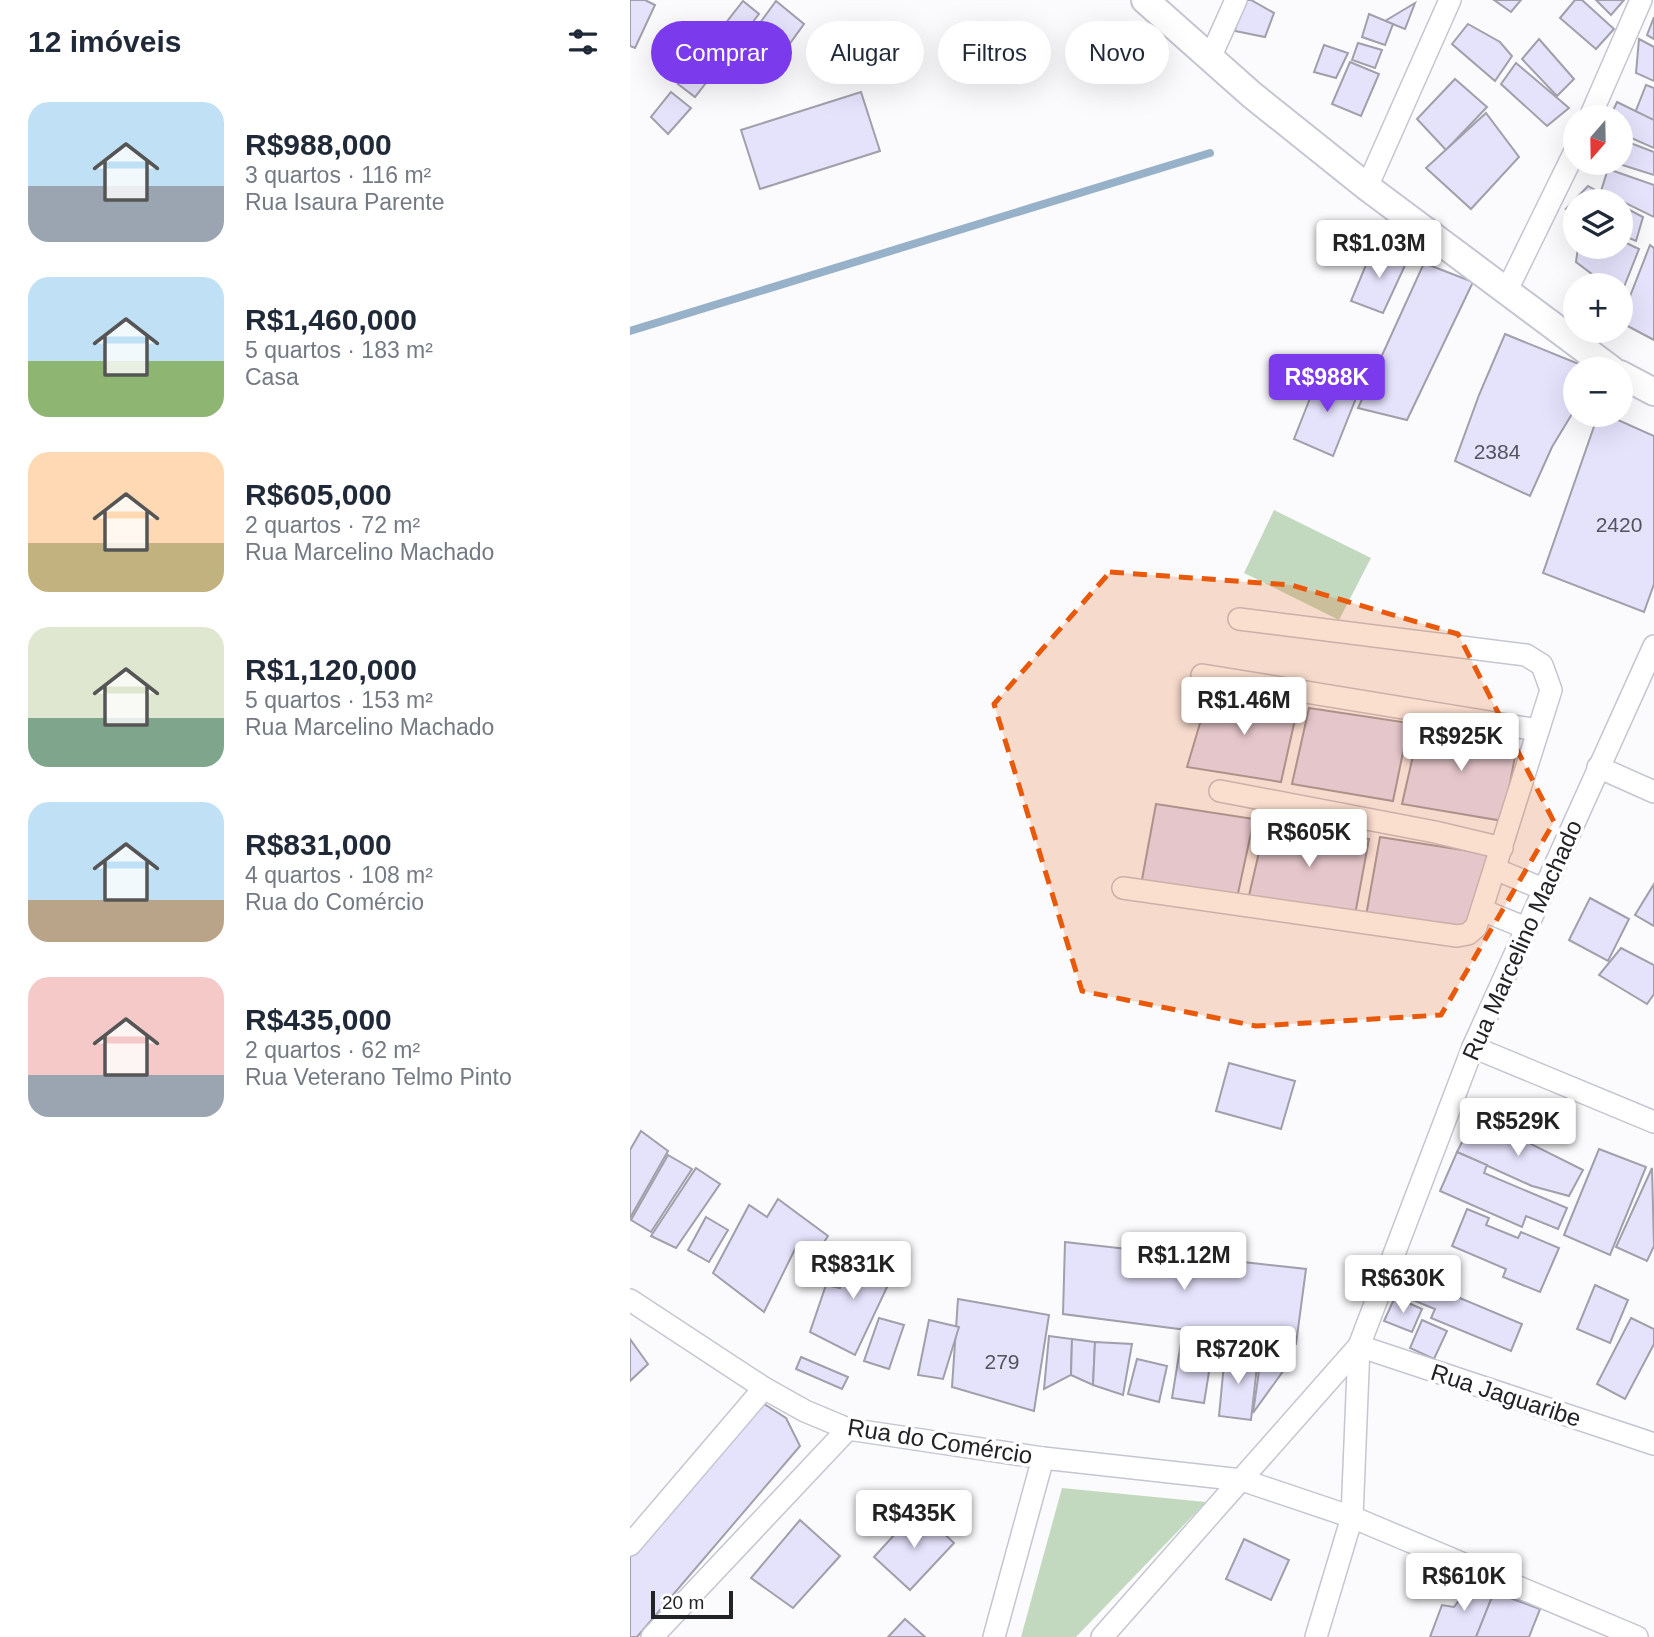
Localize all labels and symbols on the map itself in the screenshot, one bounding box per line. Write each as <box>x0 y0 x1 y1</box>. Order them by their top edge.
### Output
north arrow <box>1563 105 1633 175</box>
pin: R$1.03M <box>1314 220 1444 280</box>
pin: R$988K <box>1270 354 1384 414</box>
house number: 2384 <box>1474 440 1521 463</box>
house number: 2420 <box>1596 513 1642 536</box>
pin: R$1.46M <box>1179 678 1309 737</box>
pin: R$925K <box>1404 714 1518 773</box>
pin: R$605K <box>1252 810 1366 869</box>
street label: Rua Marcelino Machado <box>1457 816 1587 1064</box>
pin: R$529K <box>1461 1098 1575 1158</box>
pin: R$1.12M <box>1119 1232 1249 1292</box>
pin: R$831K <box>796 1242 910 1301</box>
pin: R$630K <box>1346 1256 1460 1315</box>
pin: R$720K <box>1181 1326 1295 1386</box>
house number: 279 <box>984 1350 1020 1373</box>
street label: Rua Jaguaribe <box>1428 1358 1584 1432</box>
street label: Rua do Comércio <box>846 1413 1034 1469</box>
pin: R$435K <box>857 1490 971 1550</box>
pin: R$610K <box>1407 1554 1521 1613</box>
scale bar <box>651 1588 733 1620</box>

